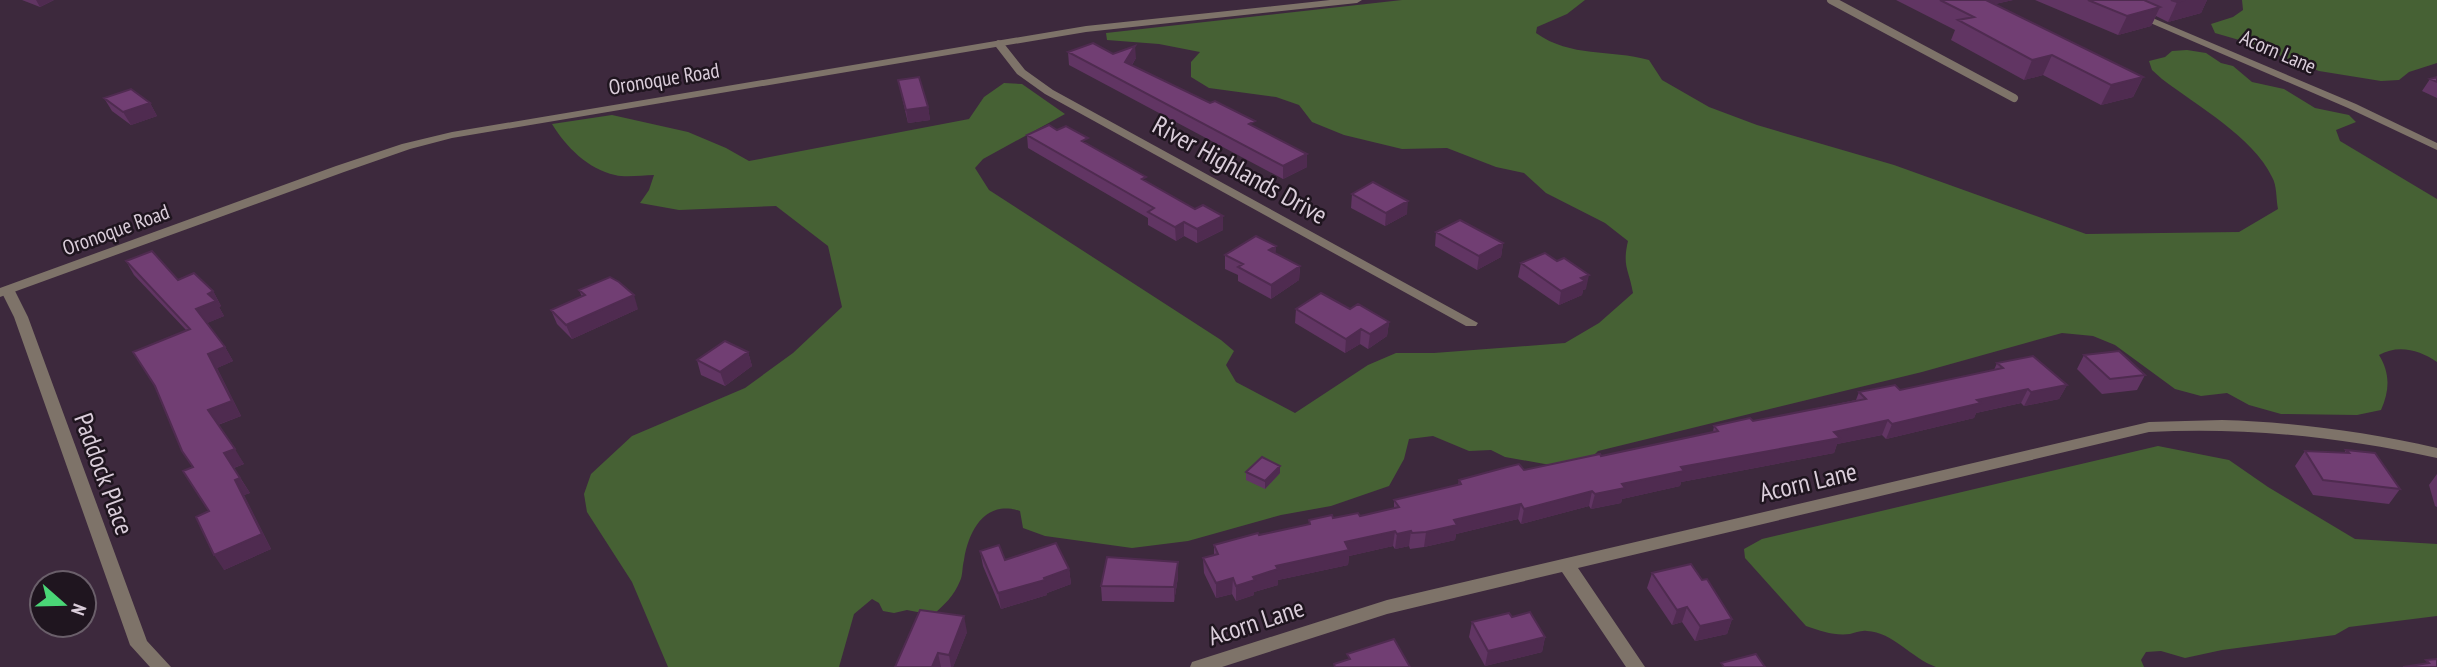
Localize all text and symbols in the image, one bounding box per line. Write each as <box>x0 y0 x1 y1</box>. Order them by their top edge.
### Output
street label: Acorn Lane <box>2236 23 2320 80</box>
street label: Oronoque Road <box>607 56 721 101</box>
street label: River Highlands Drive <box>1147 108 1333 231</box>
street label: Oronoque Road <box>59 198 173 261</box>
street label: Paddock Place <box>67 408 142 539</box>
street label: Acorn Lane <box>1756 454 1860 509</box>
north arrow <box>28 569 98 639</box>
street label: Acorn Lane <box>1204 591 1308 653</box>
text: N <box>66 601 92 619</box>

